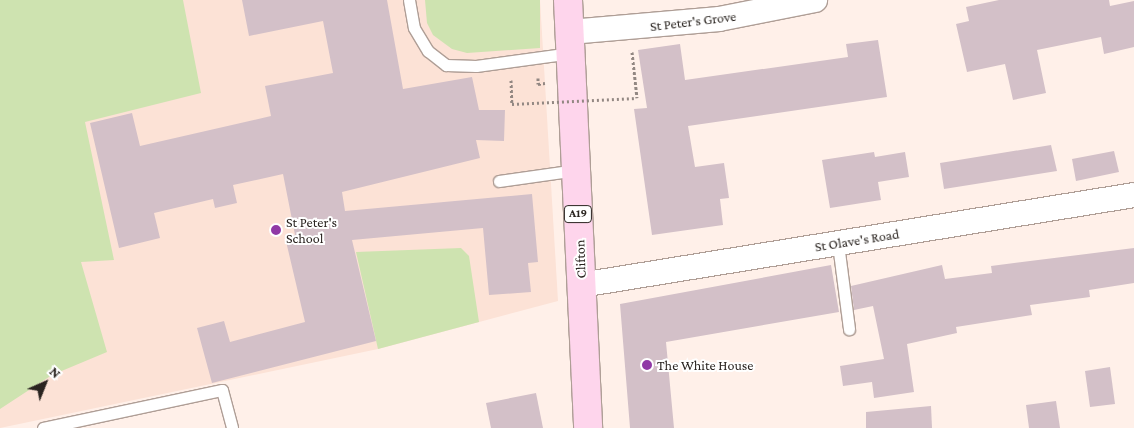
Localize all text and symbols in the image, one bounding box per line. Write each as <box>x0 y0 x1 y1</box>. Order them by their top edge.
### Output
street label: St Peter's Grove <box>649 7 737 35</box>
road number: A19 <box>563 204 593 223</box>
place label: St Peter's School <box>286 214 337 246</box>
marker: St Peter's School <box>270 224 282 236</box>
street label: St Olave's Road <box>813 225 901 255</box>
street label: Clifton <box>571 239 589 279</box>
place label: The White House <box>657 357 753 373</box>
north arrow <box>20 358 70 408</box>
marker: The White House <box>641 359 653 371</box>
text: N <box>46 363 64 381</box>

